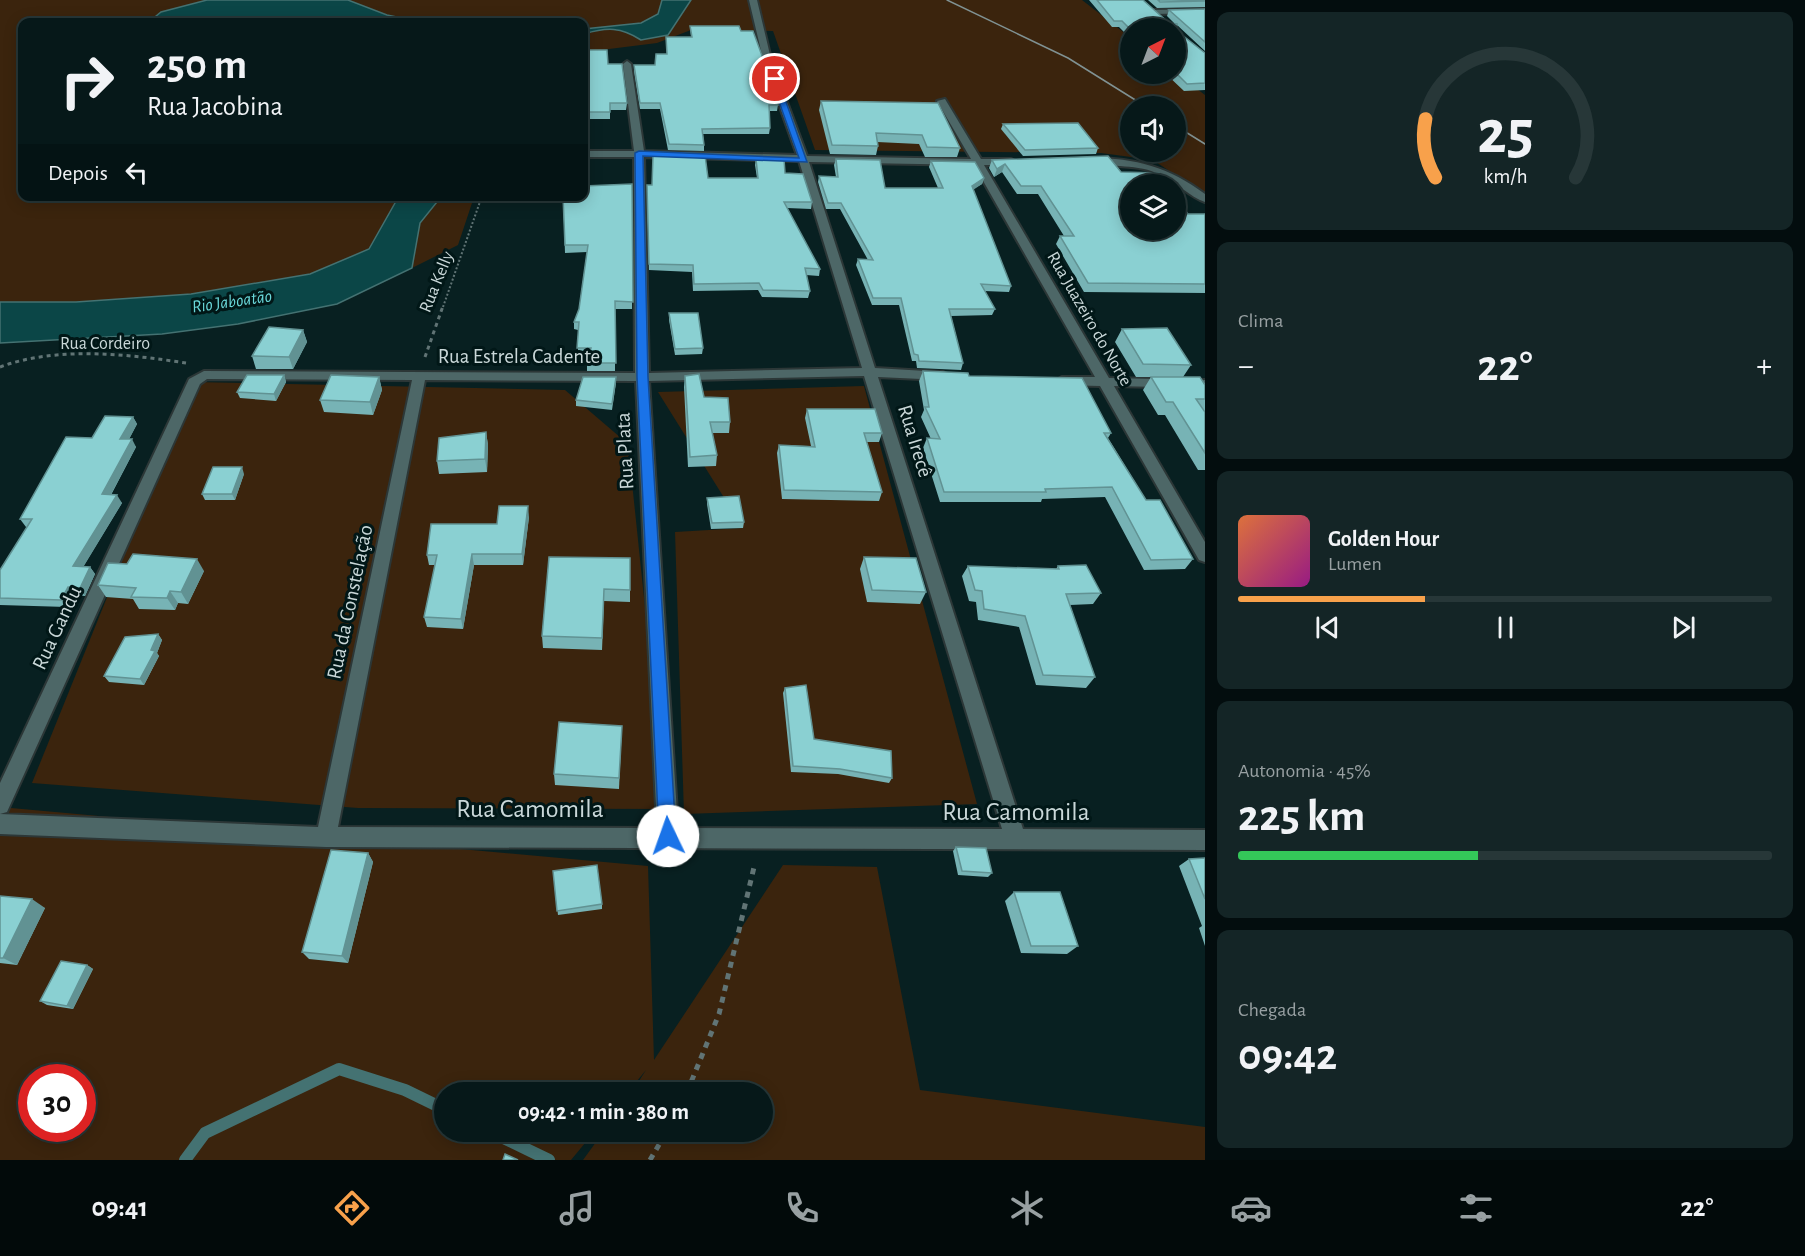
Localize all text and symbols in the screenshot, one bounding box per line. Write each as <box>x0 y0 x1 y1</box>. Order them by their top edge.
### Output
north arrow <box>1120 18 1186 84</box>
map controls <box>1120 18 1186 240</box>
icon: right <box>48 42 126 120</box>
text: 250 m <box>147 44 247 86</box>
pin <box>749 53 800 104</box>
icon: arrive <box>758 62 791 95</box>
text: Rua Jacobina <box>147 93 283 120</box>
button: sound <box>1120 96 1186 162</box>
text: 25 <box>1477 102 1533 164</box>
icon: left <box>120 156 153 189</box>
text: Depois <box>48 162 108 184</box>
text: km/h <box>1483 166 1527 187</box>
button: layers <box>1120 174 1186 240</box>
street label: Rua Kelly <box>417 248 458 315</box>
street label: Rua Juazeiro do Norte <box>1043 249 1135 389</box>
water label: Rio Jaboatão <box>191 287 273 317</box>
text: Clima <box>1238 311 1283 331</box>
street label: Rua Cordeiro <box>60 335 150 353</box>
text: 22° <box>1477 344 1533 389</box>
street label: Rua Estrela Cadente <box>438 346 600 367</box>
text: − <box>1238 350 1254 383</box>
text: + <box>1756 350 1772 383</box>
street label: Rua Irecê <box>894 402 936 480</box>
street label: Rua Plata <box>612 412 638 490</box>
street label: Rua da Constelação <box>323 523 377 681</box>
text: Golden Hour <box>1328 528 1439 550</box>
text: Lumen <box>1328 554 1382 574</box>
street label: Rua Gandu <box>29 583 86 673</box>
icon: previous <box>1311 611 1344 644</box>
icon: pause <box>1489 611 1522 644</box>
icon: next <box>1667 611 1700 644</box>
text: Autonomia · 45% <box>1238 761 1371 781</box>
text: 225 km <box>1238 794 1365 839</box>
street label: Rua Camomila <box>456 796 604 822</box>
street label: Rua Camomila <box>942 799 1090 825</box>
position arrow <box>636 804 700 868</box>
text: Chegada <box>1238 1000 1306 1020</box>
text: 09:42 <box>1238 1033 1337 1078</box>
speed limit sign: 30 <box>18 1064 96 1142</box>
text: 09:42 · 1 min · 380 m <box>518 1101 689 1123</box>
icon: directions <box>331 1187 373 1229</box>
icon: music <box>556 1187 598 1229</box>
icon: phone <box>781 1187 823 1229</box>
icon: climate <box>1006 1187 1048 1229</box>
icon: car <box>1230 1187 1272 1229</box>
icon: filters <box>1455 1187 1497 1229</box>
text: 09:41 <box>91 1194 148 1221</box>
text: 22° <box>1680 1194 1714 1221</box>

